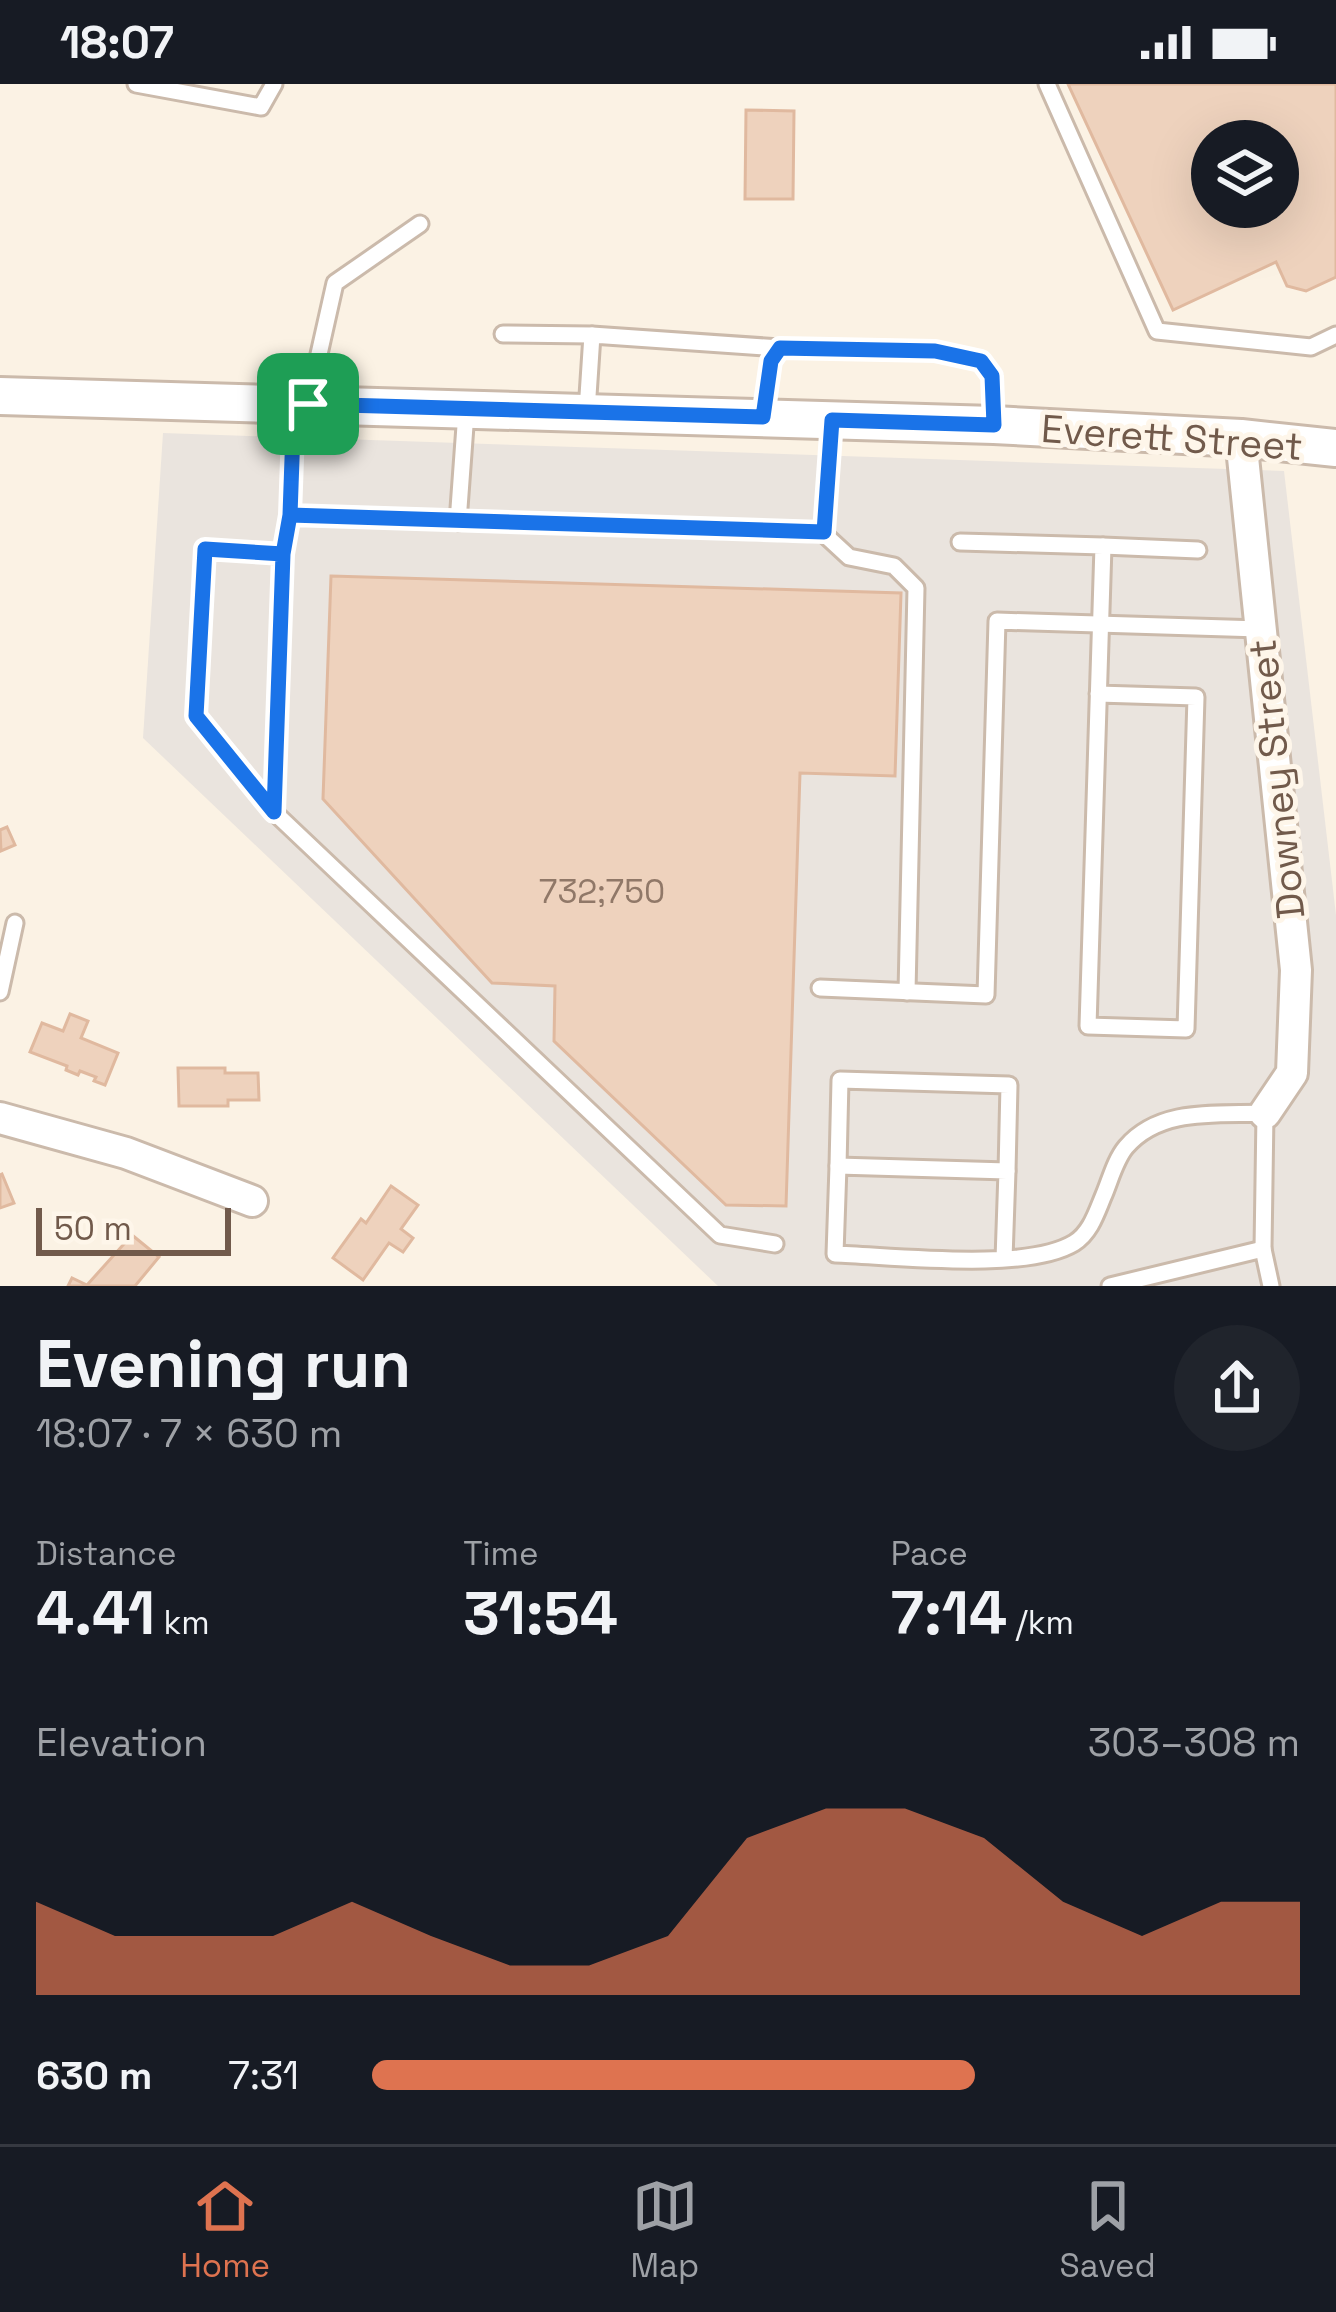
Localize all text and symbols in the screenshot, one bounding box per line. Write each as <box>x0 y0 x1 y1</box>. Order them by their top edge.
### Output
text: 18:07 <box>60 14 174 71</box>
map controls <box>1191 120 1299 228</box>
button: layers <box>1191 120 1299 228</box>
pin <box>257 353 359 455</box>
icon: arrive <box>275 371 341 437</box>
street label: Everett Street <box>1040 404 1304 471</box>
street label: Downey Street <box>1237 637 1316 921</box>
house number: 732;750 <box>539 871 665 913</box>
scale bar <box>36 1202 231 1255</box>
text: 50 m <box>54 1208 132 1250</box>
text: Evening run <box>36 1322 411 1406</box>
button: share <box>1174 1325 1300 1451</box>
text: 18:07 · 7 × 630 m <box>36 1409 342 1458</box>
text: Distance <box>36 1533 177 1575</box>
text: Time <box>463 1533 538 1575</box>
text: Pace <box>891 1533 968 1575</box>
text: 4.41 <box>36 1575 155 1652</box>
text: 31:54 <box>463 1575 618 1652</box>
text: 7:14 <box>891 1575 1007 1652</box>
text: km <box>155 1602 210 1644</box>
text: /km <box>1007 1602 1074 1644</box>
text: Elevation <box>36 1718 207 1767</box>
text: 303–308 m <box>1088 1718 1300 1767</box>
text: 630 m <box>36 2051 152 2100</box>
text: 7:31 <box>228 2051 299 2100</box>
tab: Home <box>180 2173 270 2287</box>
tab: Map <box>630 2173 699 2287</box>
tab: Saved <box>1060 2173 1156 2287</box>

